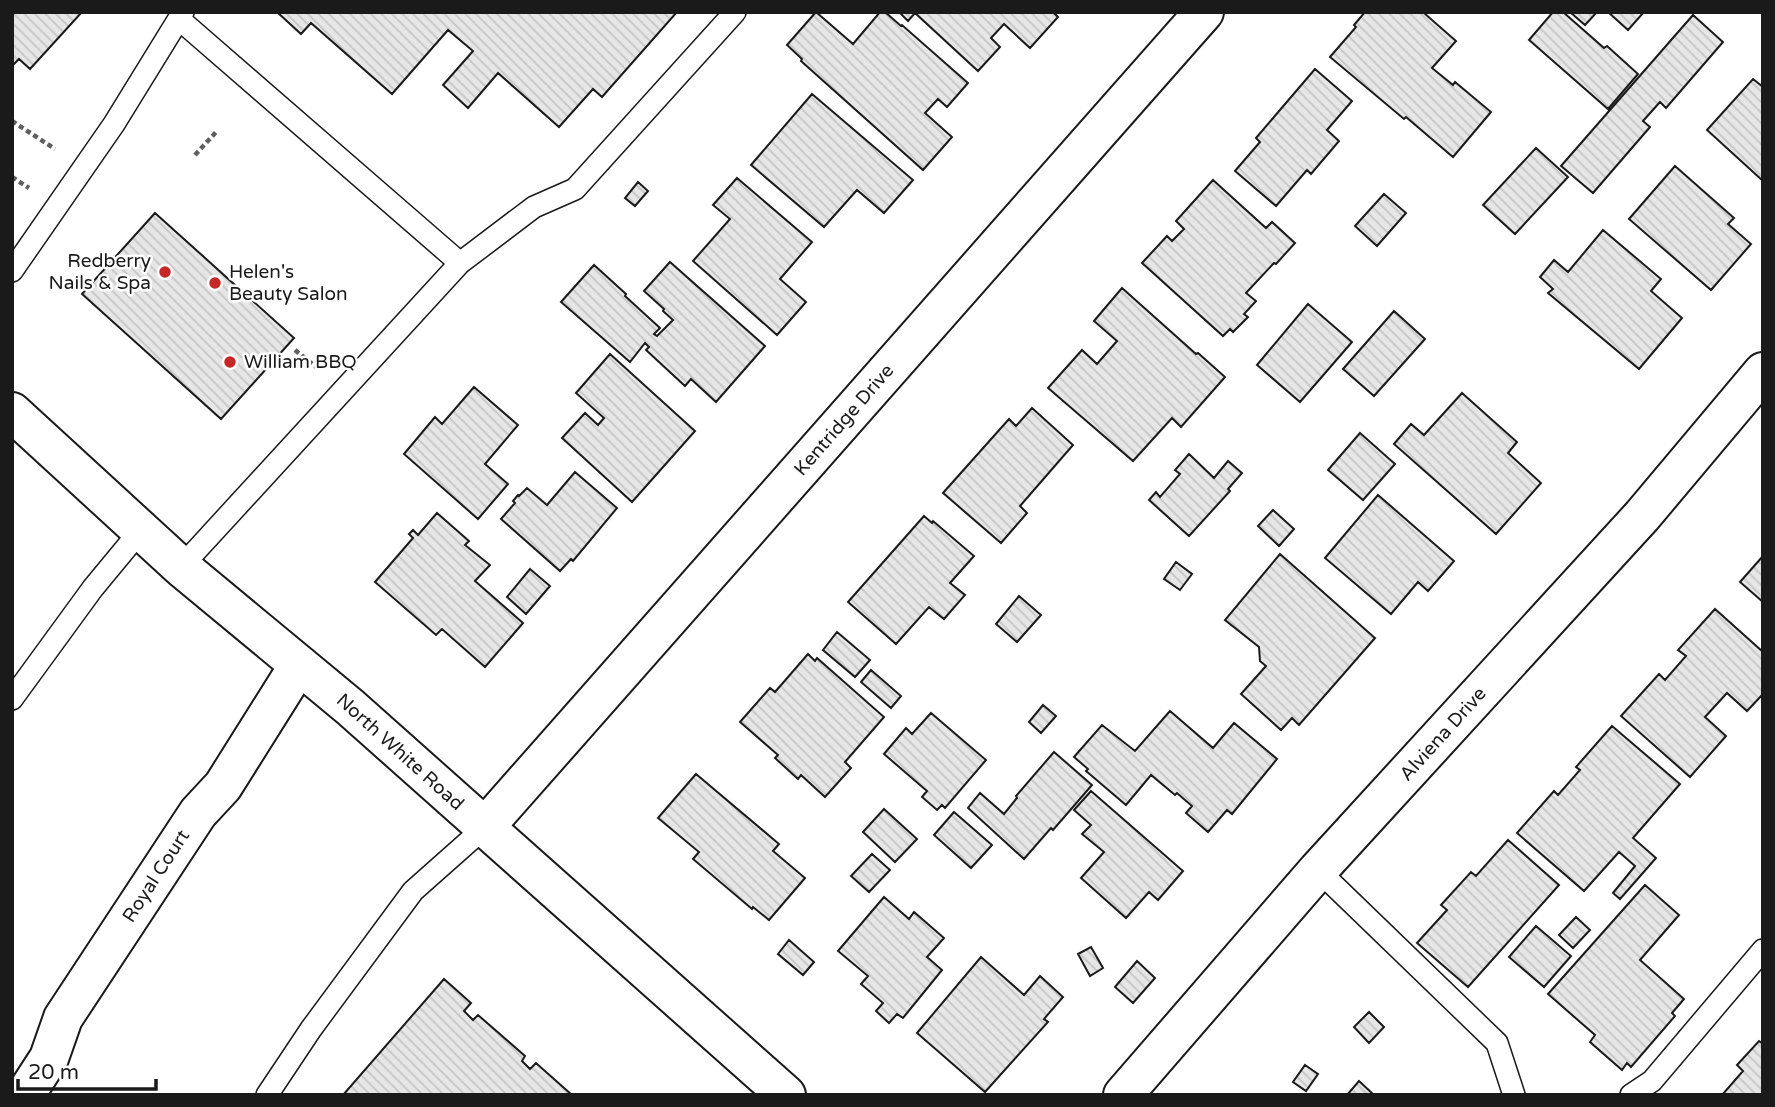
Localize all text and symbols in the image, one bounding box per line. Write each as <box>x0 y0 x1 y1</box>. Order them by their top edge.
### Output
place label: Redberry Nails & Spa <box>48 250 151 294</box>
place label: Helen's Beauty Salon <box>229 261 348 305</box>
marker: Redberry Nails & Spa <box>157 264 173 280</box>
marker: Helen's Beauty Salon <box>207 275 223 291</box>
place label: William BBQ <box>244 351 357 373</box>
marker: William BBQ <box>222 354 238 370</box>
street label: Kentridge Drive <box>790 360 898 480</box>
street label: Alviena Drive <box>1395 683 1491 785</box>
street label: North White Road <box>332 689 468 815</box>
street label: Royal Court <box>118 826 194 926</box>
scale bar <box>18 1048 156 1092</box>
text: 20 m <box>28 1060 79 1085</box>

